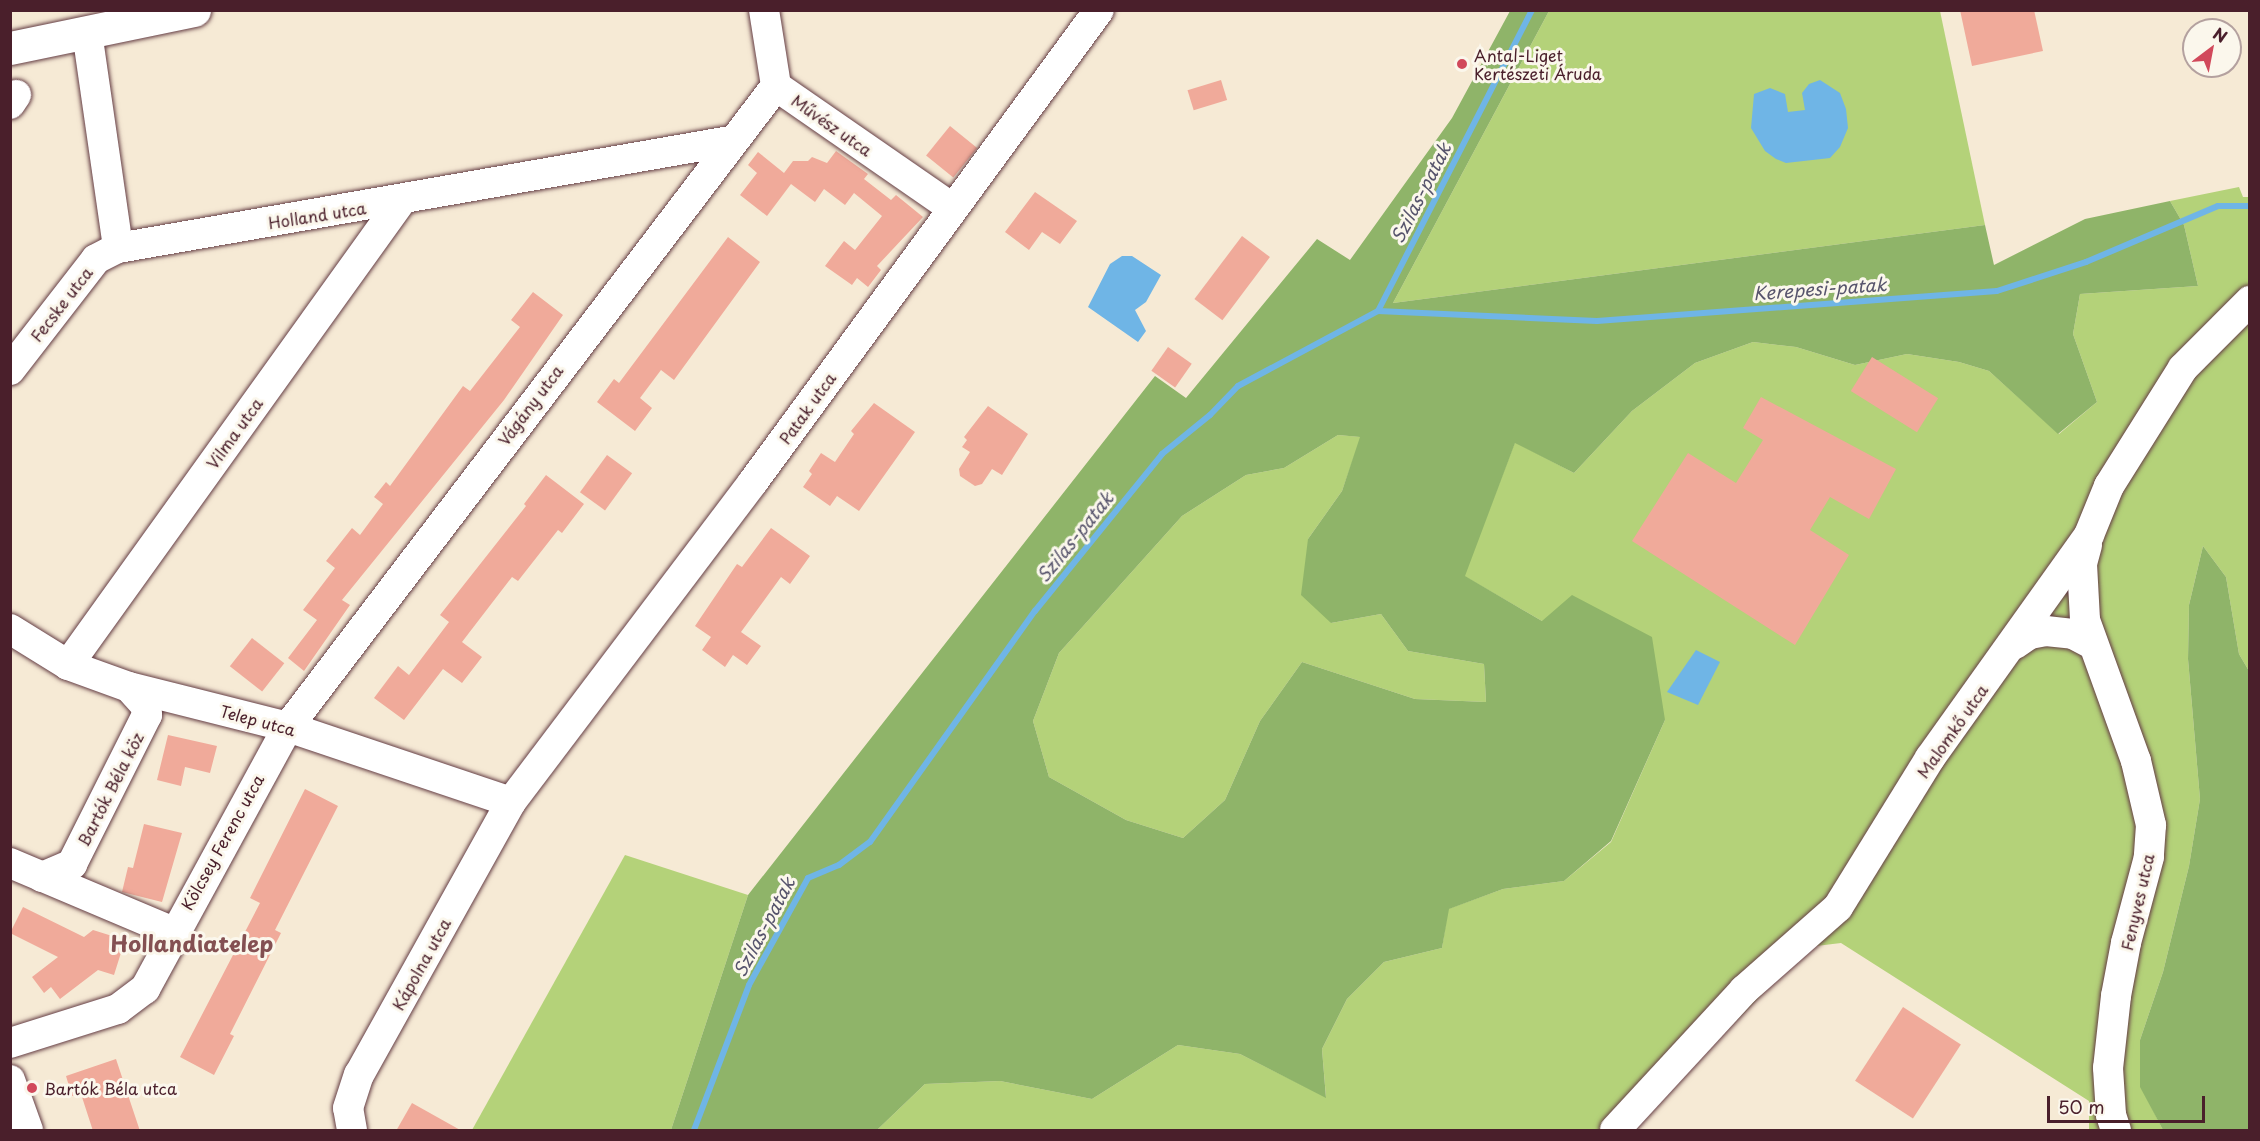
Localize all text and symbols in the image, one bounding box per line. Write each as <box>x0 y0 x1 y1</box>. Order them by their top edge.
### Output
north arrow <box>2182 18 2242 78</box>
text: N <box>2209 21 2232 48</box>
place label: Antal-Liget Kertészeti Áruda <box>1474 45 1602 83</box>
marker: Antal-Liget Kertészeti Áruda <box>1455 57 1469 71</box>
street label: Művész utca <box>788 90 876 160</box>
water label: Szilas-patak <box>1387 139 1455 247</box>
street label: Holland utca <box>267 198 367 232</box>
street label: Fecske utca <box>26 263 96 345</box>
water label: Kerepesi-patak <box>1753 274 1887 304</box>
street label: Vágány utca <box>494 361 566 449</box>
street label: Patak utca <box>775 368 839 448</box>
street label: Vilma utca <box>202 394 266 472</box>
water label: Szilas-patak <box>1032 488 1118 586</box>
street label: Malomkő utca <box>1912 680 1992 782</box>
street label: Telep utca <box>218 701 298 739</box>
street label: Bartók Béla köz <box>73 729 147 849</box>
street label: Kölcsey Ferenc utca <box>177 771 267 913</box>
street label: Fenyves utca <box>2116 851 2158 953</box>
water label: Szilas-patak <box>729 874 799 980</box>
street label: Kápolna utca <box>388 915 454 1013</box>
district label: Hollandiatelep <box>111 930 273 956</box>
place label: Bartók Béla utca <box>44 1078 177 1098</box>
marker: Bartók Béla utca <box>25 1081 39 1095</box>
scale bar <box>2050 1084 2208 1122</box>
text: 50 m <box>2058 1093 2105 1120</box>

